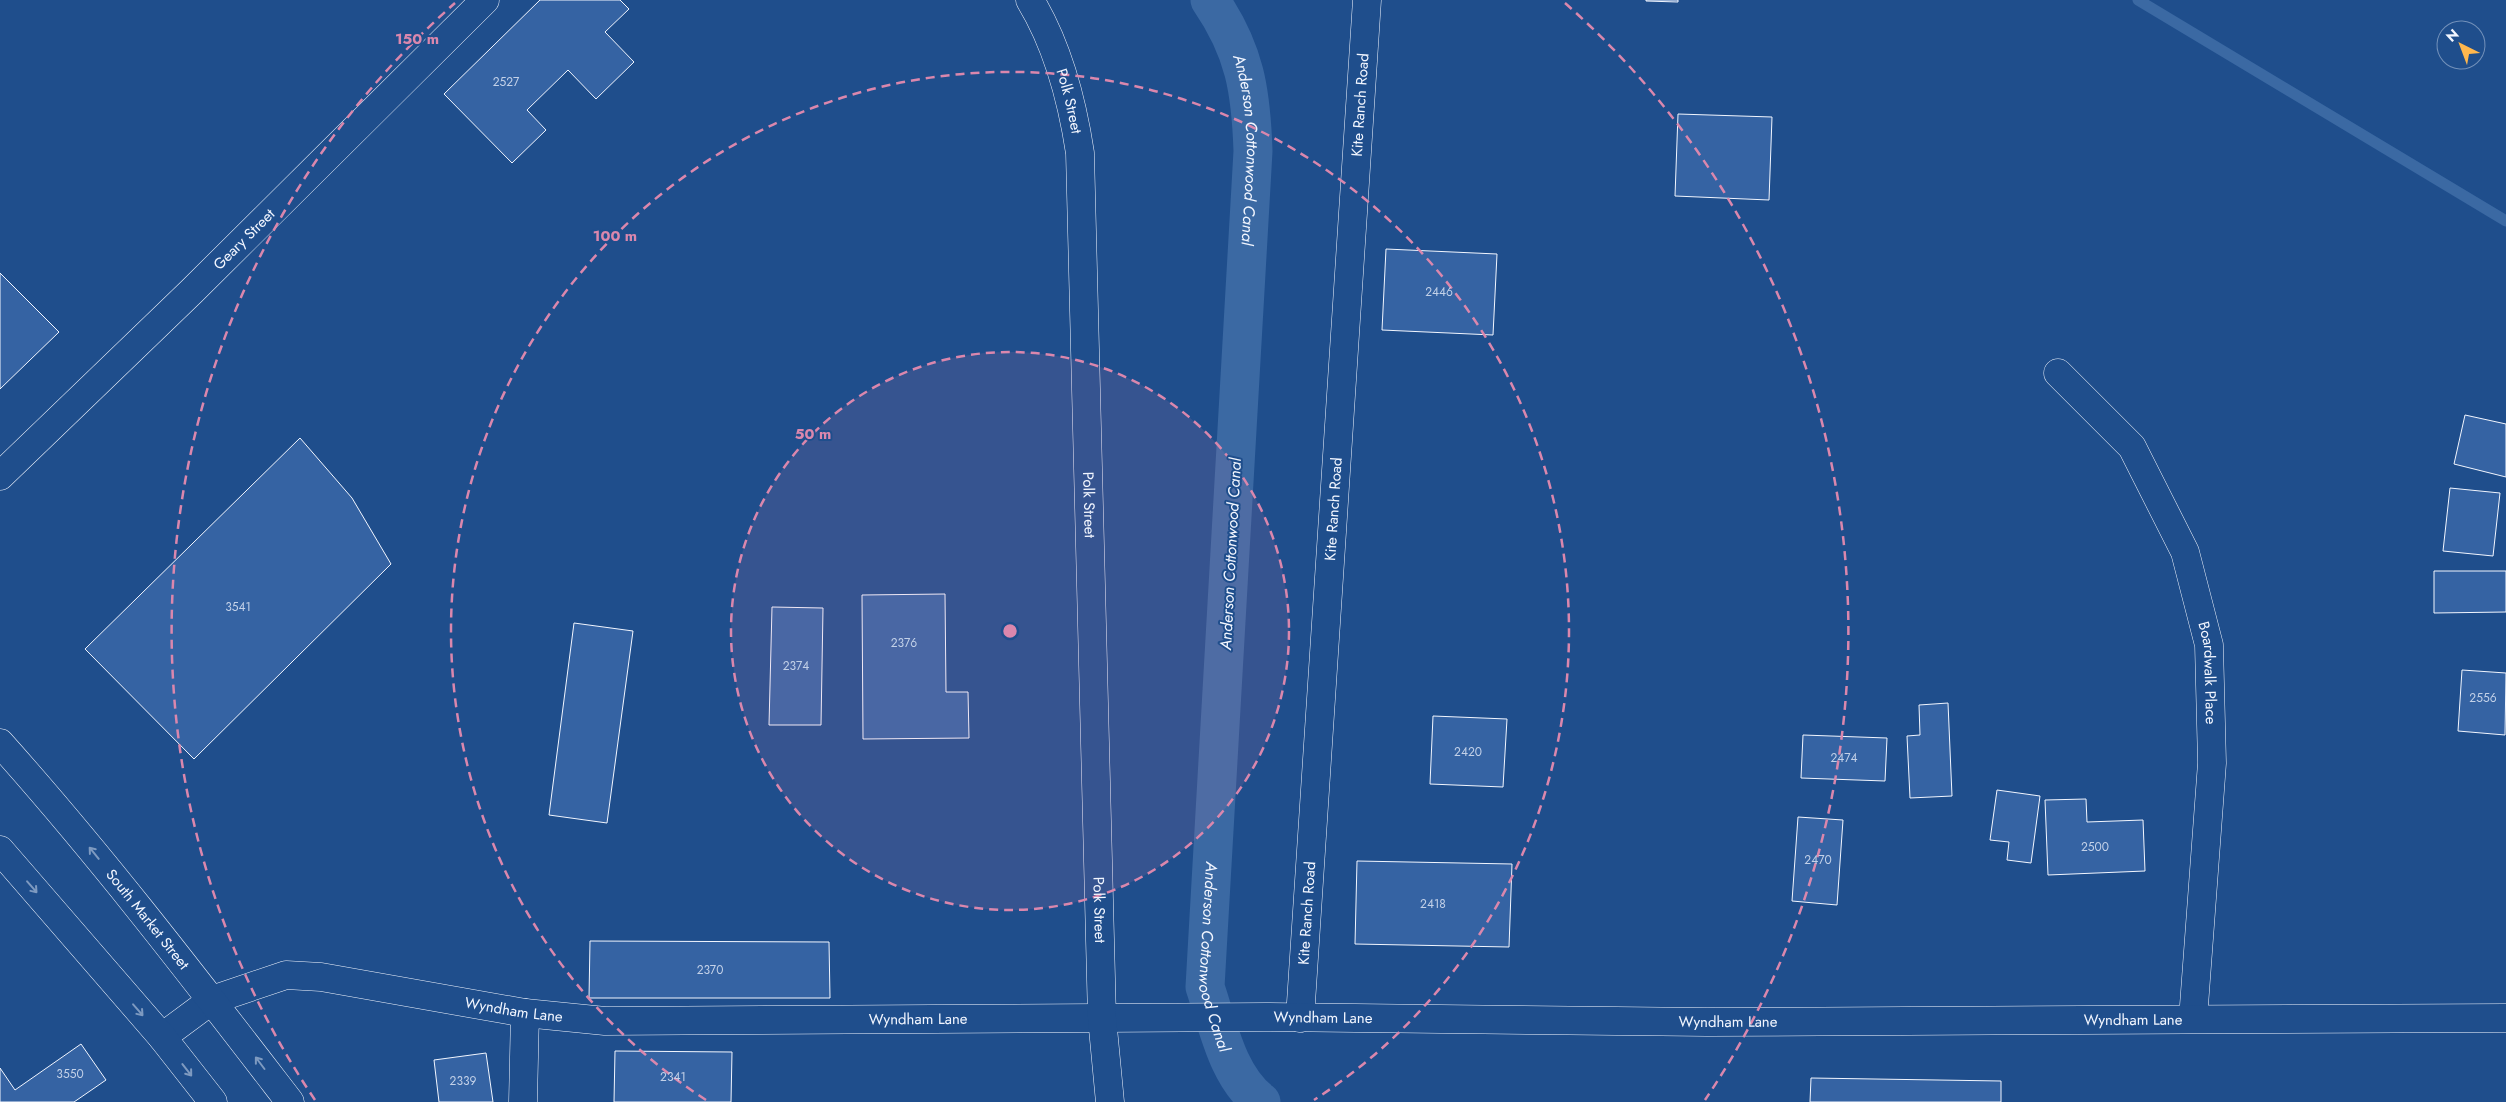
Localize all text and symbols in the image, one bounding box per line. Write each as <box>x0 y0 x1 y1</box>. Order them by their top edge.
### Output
north arrow <box>2436 20 2486 70</box>
text: N <box>2441 24 2463 46</box>
text: 150 m <box>395 28 439 50</box>
water label: Anderson Cottonwood Canal <box>1227 50 1264 248</box>
street label: Kite Ranch Road <box>1346 52 1374 157</box>
street label: Polk Street <box>1050 66 1088 136</box>
house number: 2527 <box>493 73 520 91</box>
street label: Geary Street <box>208 203 280 275</box>
text: 100 m <box>593 225 637 247</box>
house number: 2446 <box>1425 283 1453 301</box>
text: 50 m <box>795 423 831 445</box>
water label: Anderson Cottonwood Canal <box>1214 456 1247 652</box>
street label: Kite Ranch Road <box>1319 457 1348 562</box>
street label: Polk Street <box>1077 471 1101 539</box>
house number: 3541 <box>225 598 251 616</box>
street label: Boardwalk Place <box>2192 619 2222 725</box>
centre of rings <box>1001 622 1019 640</box>
house number: 2376 <box>891 634 917 652</box>
house number: 2374 <box>783 657 809 675</box>
house number: 2556 <box>2469 689 2497 707</box>
house number: 2420 <box>1454 743 1482 761</box>
house number: 2474 <box>1830 749 1858 767</box>
house number: 2500 <box>2081 838 2109 856</box>
one-way arrow <box>88 847 99 860</box>
house number: 2470 <box>1804 851 1832 869</box>
water label: Anderson Cottonwood Canal <box>1193 860 1237 1057</box>
street label: Kite Ranch Road <box>1293 861 1321 966</box>
street label: South Market Street <box>101 864 195 975</box>
street label: Polk Street <box>1087 876 1111 944</box>
one-way arrow <box>26 880 37 893</box>
house number: 2418 <box>1420 895 1446 913</box>
house number: 2370 <box>697 961 723 979</box>
street label: Wyndham Lane <box>463 992 564 1028</box>
one-way arrow <box>132 1003 143 1016</box>
street label: Wyndham Lane <box>1274 1006 1373 1029</box>
street label: Wyndham Lane <box>869 1008 968 1030</box>
street label: Wyndham Lane <box>2084 1009 2183 1031</box>
street label: Wyndham Lane <box>1678 1011 1778 1033</box>
one-way arrow <box>255 1056 265 1070</box>
one-way arrow <box>182 1063 193 1076</box>
house number: 3550 <box>56 1065 84 1083</box>
house number: 2341 <box>660 1068 686 1086</box>
house number: 2339 <box>450 1072 477 1090</box>

